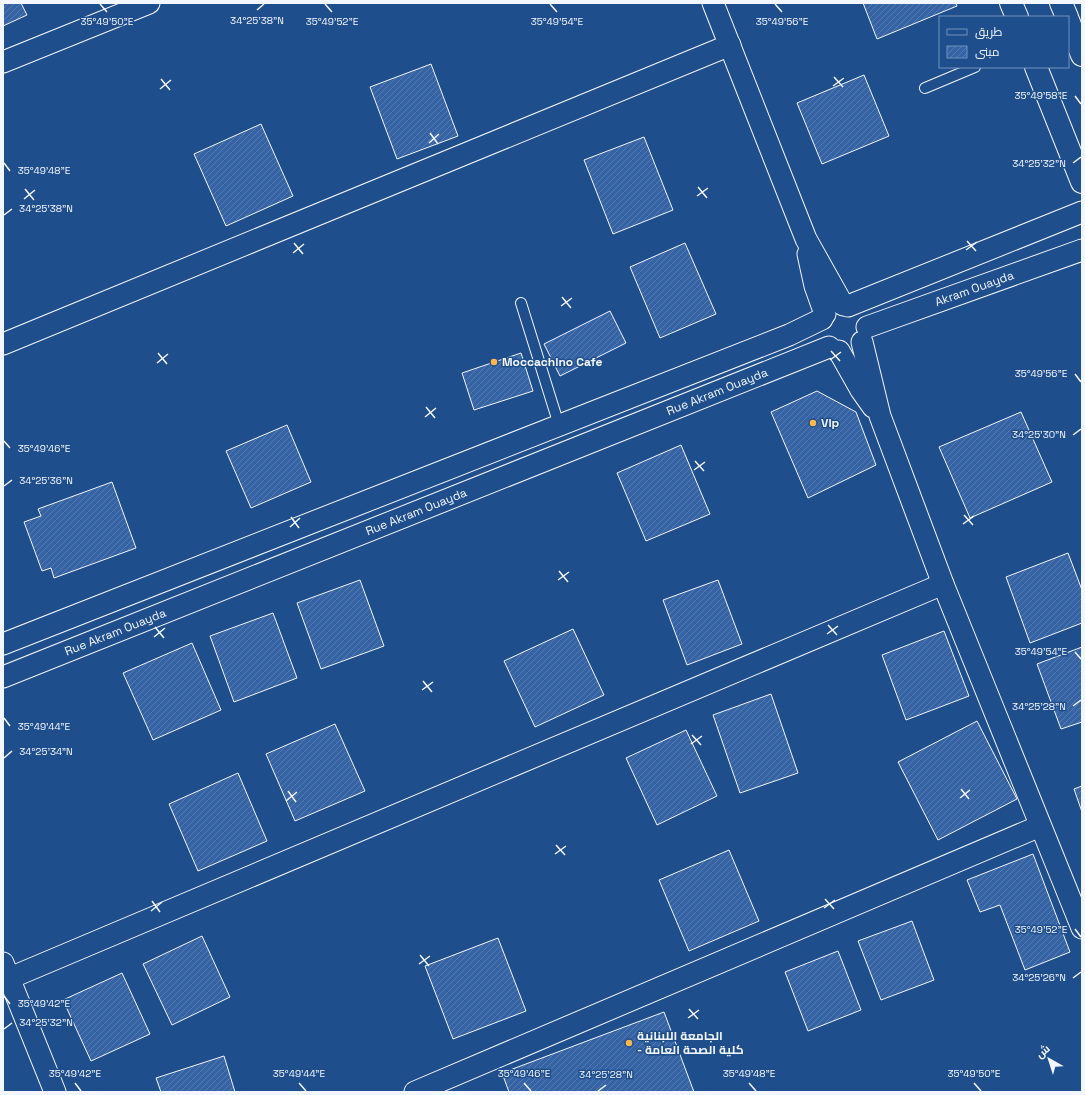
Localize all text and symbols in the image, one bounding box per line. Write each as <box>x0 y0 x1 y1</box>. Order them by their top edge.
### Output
text: 34°25'38"N <box>230 14 284 27</box>
text: 35°49'50"E <box>81 15 134 28</box>
text: 35°49'52"E <box>306 15 359 28</box>
text: 35°49'54"E <box>531 15 584 28</box>
text: 35°49'56"E <box>756 15 809 28</box>
legend <box>939 16 1069 68</box>
text: طريق <box>975 24 1003 40</box>
text: مبنى <box>975 44 1000 60</box>
text: 35°49'58"E <box>1015 89 1068 102</box>
text: 34°25'32"N <box>1012 157 1066 170</box>
text: 35°49'48"E <box>18 164 71 177</box>
text: 34°25'38"N <box>19 202 73 215</box>
street label: Akram Ouayda <box>933 267 1016 310</box>
place label: Moccachino Cafe <box>502 354 602 370</box>
marker: Moccachino Cafe <box>489 357 499 367</box>
street label: Rue Akram Ouayda <box>664 364 770 419</box>
text: 35°49'56"E <box>1015 367 1068 380</box>
place label: Vip <box>821 415 840 431</box>
marker: Vip <box>808 418 818 428</box>
text: 34°25'30"N <box>1012 428 1066 441</box>
text: 35°49'46"E <box>18 442 71 455</box>
text: 34°25'36"N <box>19 474 73 487</box>
street label: Rue Akram Ouayda <box>363 484 469 539</box>
street label: Rue Akram Ouayda <box>62 605 168 660</box>
text: 35°49'54"E <box>1015 645 1068 658</box>
text: 34°25'28"N <box>1012 700 1066 713</box>
text: 35°49'44"E <box>18 720 71 733</box>
text: 34°25'34"N <box>19 745 73 758</box>
text: 35°49'52"E <box>1015 923 1068 936</box>
text: 34°25'26"N <box>1012 971 1066 984</box>
text: 35°49'42"E <box>18 997 71 1010</box>
text: 34°25'32"N <box>19 1016 73 1029</box>
place label: الجامعة اللبنانية - كلية الصحة العامة <box>637 1028 744 1058</box>
marker: الجامعة اللبنانية - كلية الصحة العامة <box>624 1038 634 1048</box>
north arrow <box>1029 1039 1069 1079</box>
text: ش <box>1033 1041 1053 1061</box>
text: 35°49'42"E <box>49 1067 102 1080</box>
text: 35°49'44"E <box>273 1067 326 1080</box>
text: 35°49'46"E <box>498 1067 551 1080</box>
text: 35°49'48"E <box>723 1067 776 1080</box>
text: 35°49'50"E <box>948 1067 1001 1080</box>
text: 34°25'28"N <box>579 1068 633 1081</box>

